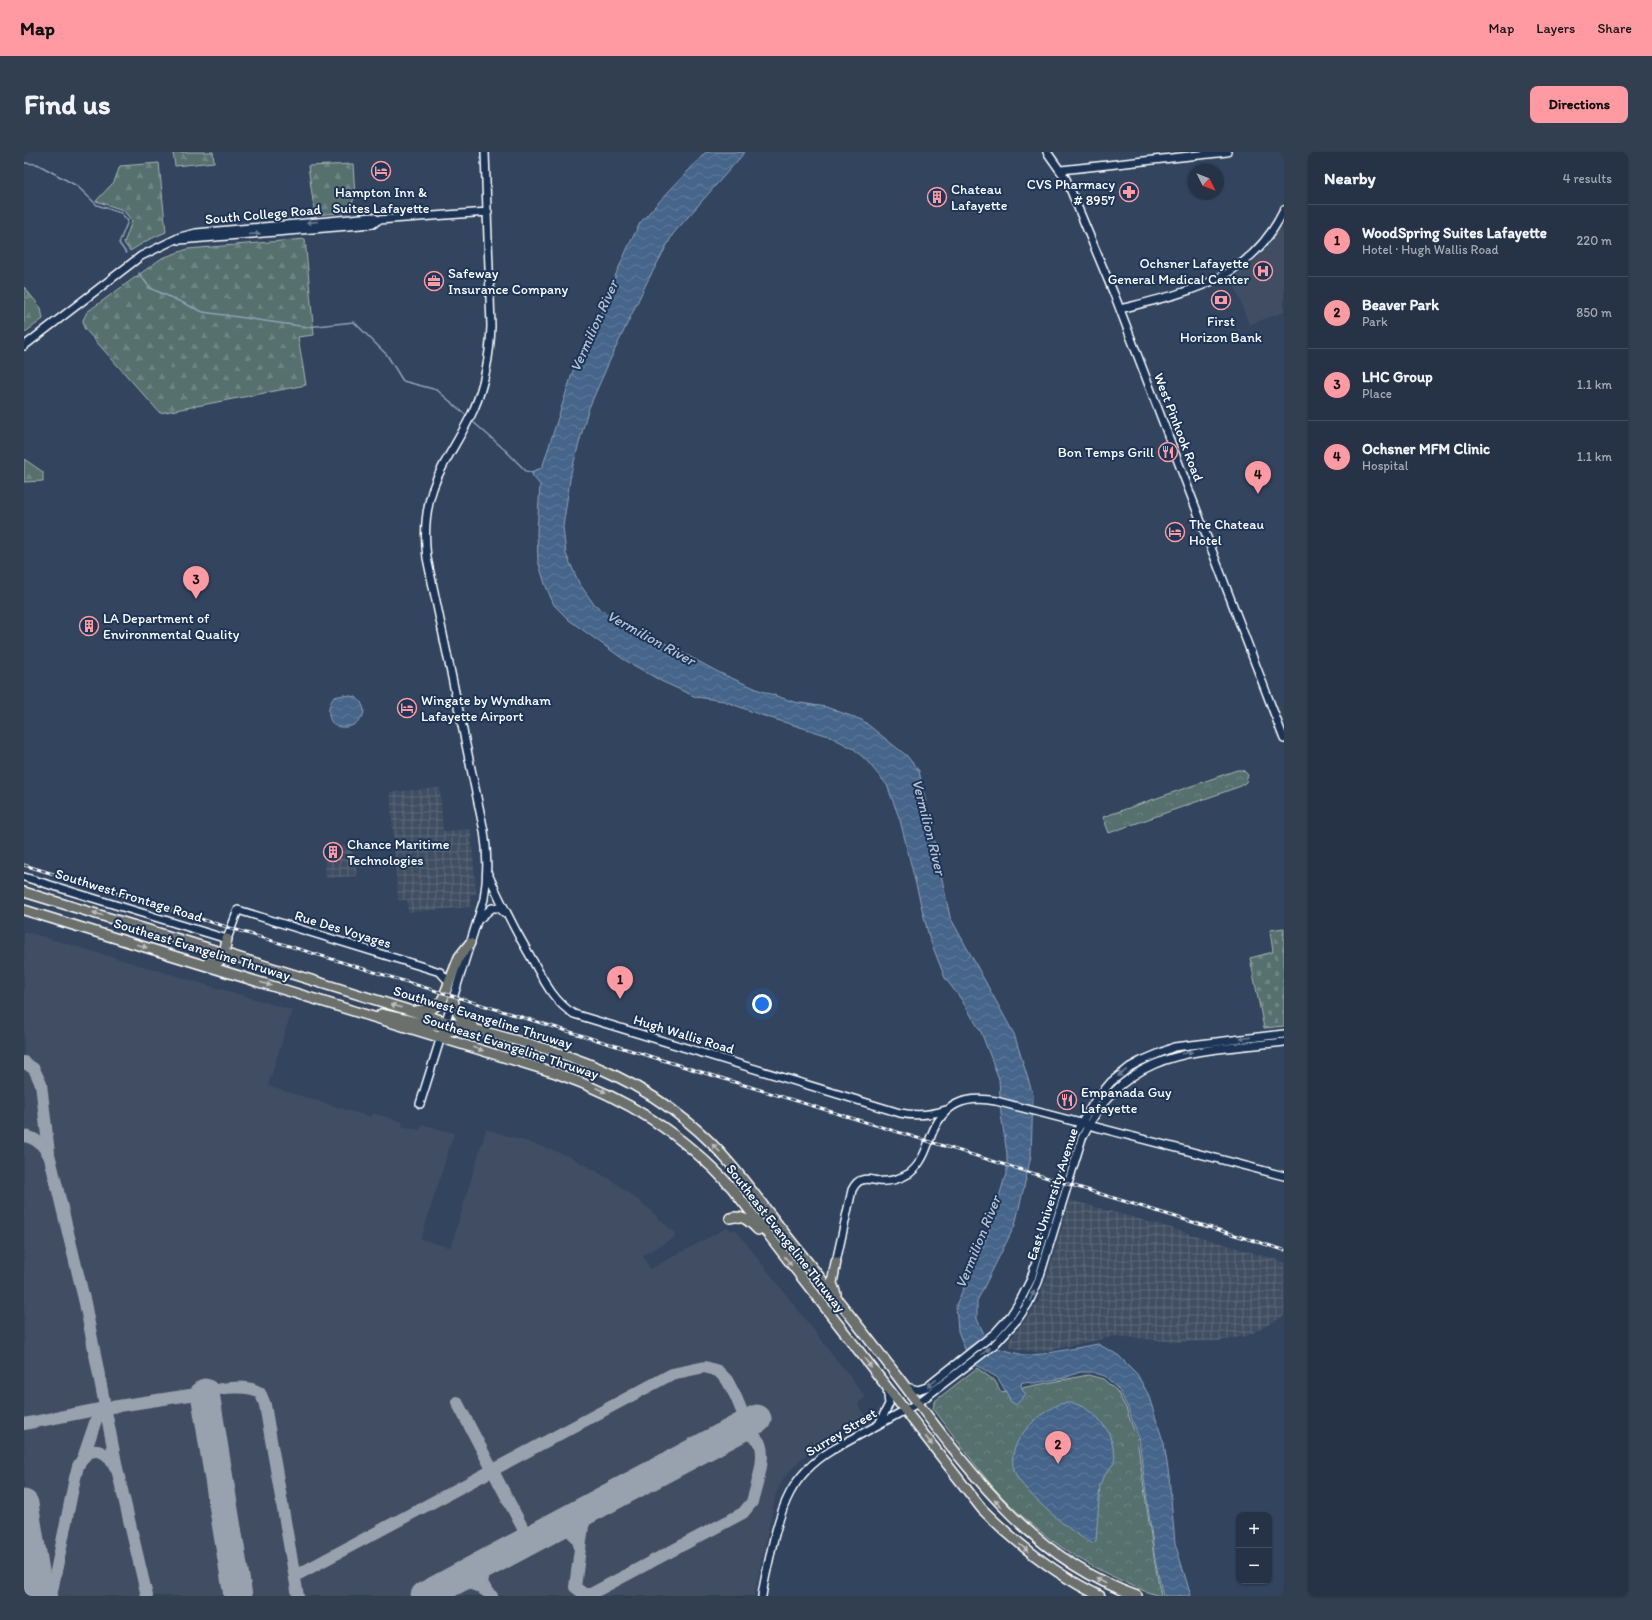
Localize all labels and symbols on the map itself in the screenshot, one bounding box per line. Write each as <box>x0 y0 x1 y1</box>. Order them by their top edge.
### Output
hotel icon: Hampton Inn & Suites Lafayette <box>370 160 392 182</box>
north arrow <box>1188 164 1224 200</box>
place label: CVS Pharmacy # 8957 <box>1027 176 1115 209</box>
place label: Chateau Lafayette <box>951 181 1008 214</box>
pharmacy icon: CVS Pharmacy # 8957 <box>1118 181 1140 203</box>
place label: Hampton Inn & Suites Lafayette <box>332 184 430 217</box>
building icon: Chateau Lafayette <box>926 186 948 208</box>
street label: South College Road <box>204 201 322 228</box>
one-way arrow <box>306 219 318 226</box>
one-way arrow <box>249 231 261 238</box>
place label: Ochsner Lafayette General Medical Center <box>1108 255 1249 288</box>
hospital icon: Ochsner Lafayette General Medical Center <box>1252 260 1274 282</box>
place label: Safeway Insurance Company <box>448 265 568 298</box>
office icon: Safeway Insurance Company <box>423 270 445 292</box>
water label: Vermilion River <box>566 276 623 374</box>
bank icon: First Horizon Bank <box>1210 289 1232 311</box>
place label: First Horizon Bank <box>1180 313 1262 346</box>
street label: West Pinhook Road <box>1150 371 1207 484</box>
restaurant icon: Bon Temps Grill <box>1157 441 1179 463</box>
place label: Bon Temps Grill <box>1058 444 1154 461</box>
pin: 4 <box>1245 461 1271 494</box>
place label: The Chateau Hotel <box>1189 516 1265 549</box>
hotel icon: The Chateau Hotel <box>1164 521 1186 543</box>
pin: 3 <box>183 566 209 599</box>
water label: Vermilion River <box>604 606 700 671</box>
place label: LA Department of Environmental Quality <box>103 610 240 643</box>
building icon: LA Department of Environmental Quality <box>78 615 100 637</box>
place label: Wingate by Wyndham Lafayette Airport <box>421 692 551 725</box>
hotel icon: Wingate by Wyndham Lafayette Airport <box>396 697 418 719</box>
water label: Vermilion River <box>908 777 950 879</box>
place label: Chance Maritime Technologies <box>347 836 450 869</box>
building icon: Chance Maritime Technologies <box>322 841 344 863</box>
street label: Southwest Frontage Road <box>53 865 205 926</box>
street label: Rue Des Voyages <box>293 907 393 952</box>
one-way arrow <box>92 911 104 917</box>
street label: Southeast Evangeline Thruway <box>111 914 293 985</box>
one-way arrow <box>136 943 148 949</box>
pin: 1 <box>607 966 633 999</box>
one-way arrow <box>260 981 272 987</box>
street label: Southwest Evangeline Thruway <box>391 982 575 1053</box>
your location <box>752 994 772 1014</box>
one-way arrow <box>390 1003 402 1009</box>
street label: Southeast Evangeline Thruway <box>421 1010 601 1083</box>
street label: Hugh Wallis Road <box>631 1011 737 1058</box>
one-way arrow <box>1239 1035 1251 1042</box>
one-way arrow <box>473 1046 485 1052</box>
one-way arrow <box>1181 1050 1193 1056</box>
one-way arrow <box>1117 1069 1128 1077</box>
place label: Empanada Guy Lafayette <box>1081 1084 1172 1117</box>
one-way arrow <box>596 1088 608 1094</box>
restaurant icon: Empanada Guy Lafayette <box>1056 1089 1078 1111</box>
street label: East University Avenue <box>1023 1125 1082 1263</box>
one-way arrow <box>711 1143 721 1152</box>
street label: Southeast Evangeline Thruway <box>722 1161 849 1316</box>
water label: Vermilion River <box>951 1191 1005 1291</box>
one-way arrow <box>784 1256 792 1267</box>
one-way arrow <box>1029 1290 1035 1302</box>
one-way arrow <box>981 1347 992 1355</box>
one-way arrow <box>864 1358 872 1369</box>
one-way arrow <box>927 1379 938 1387</box>
street label: Surrey Street <box>803 1405 880 1460</box>
pin: 2 <box>1045 1431 1071 1464</box>
one-way arrow <box>924 1436 933 1447</box>
one-way arrow <box>994 1498 1003 1507</box>
one-way arrow <box>1019 1544 1030 1553</box>
one-way arrow <box>1095 1578 1107 1584</box>

